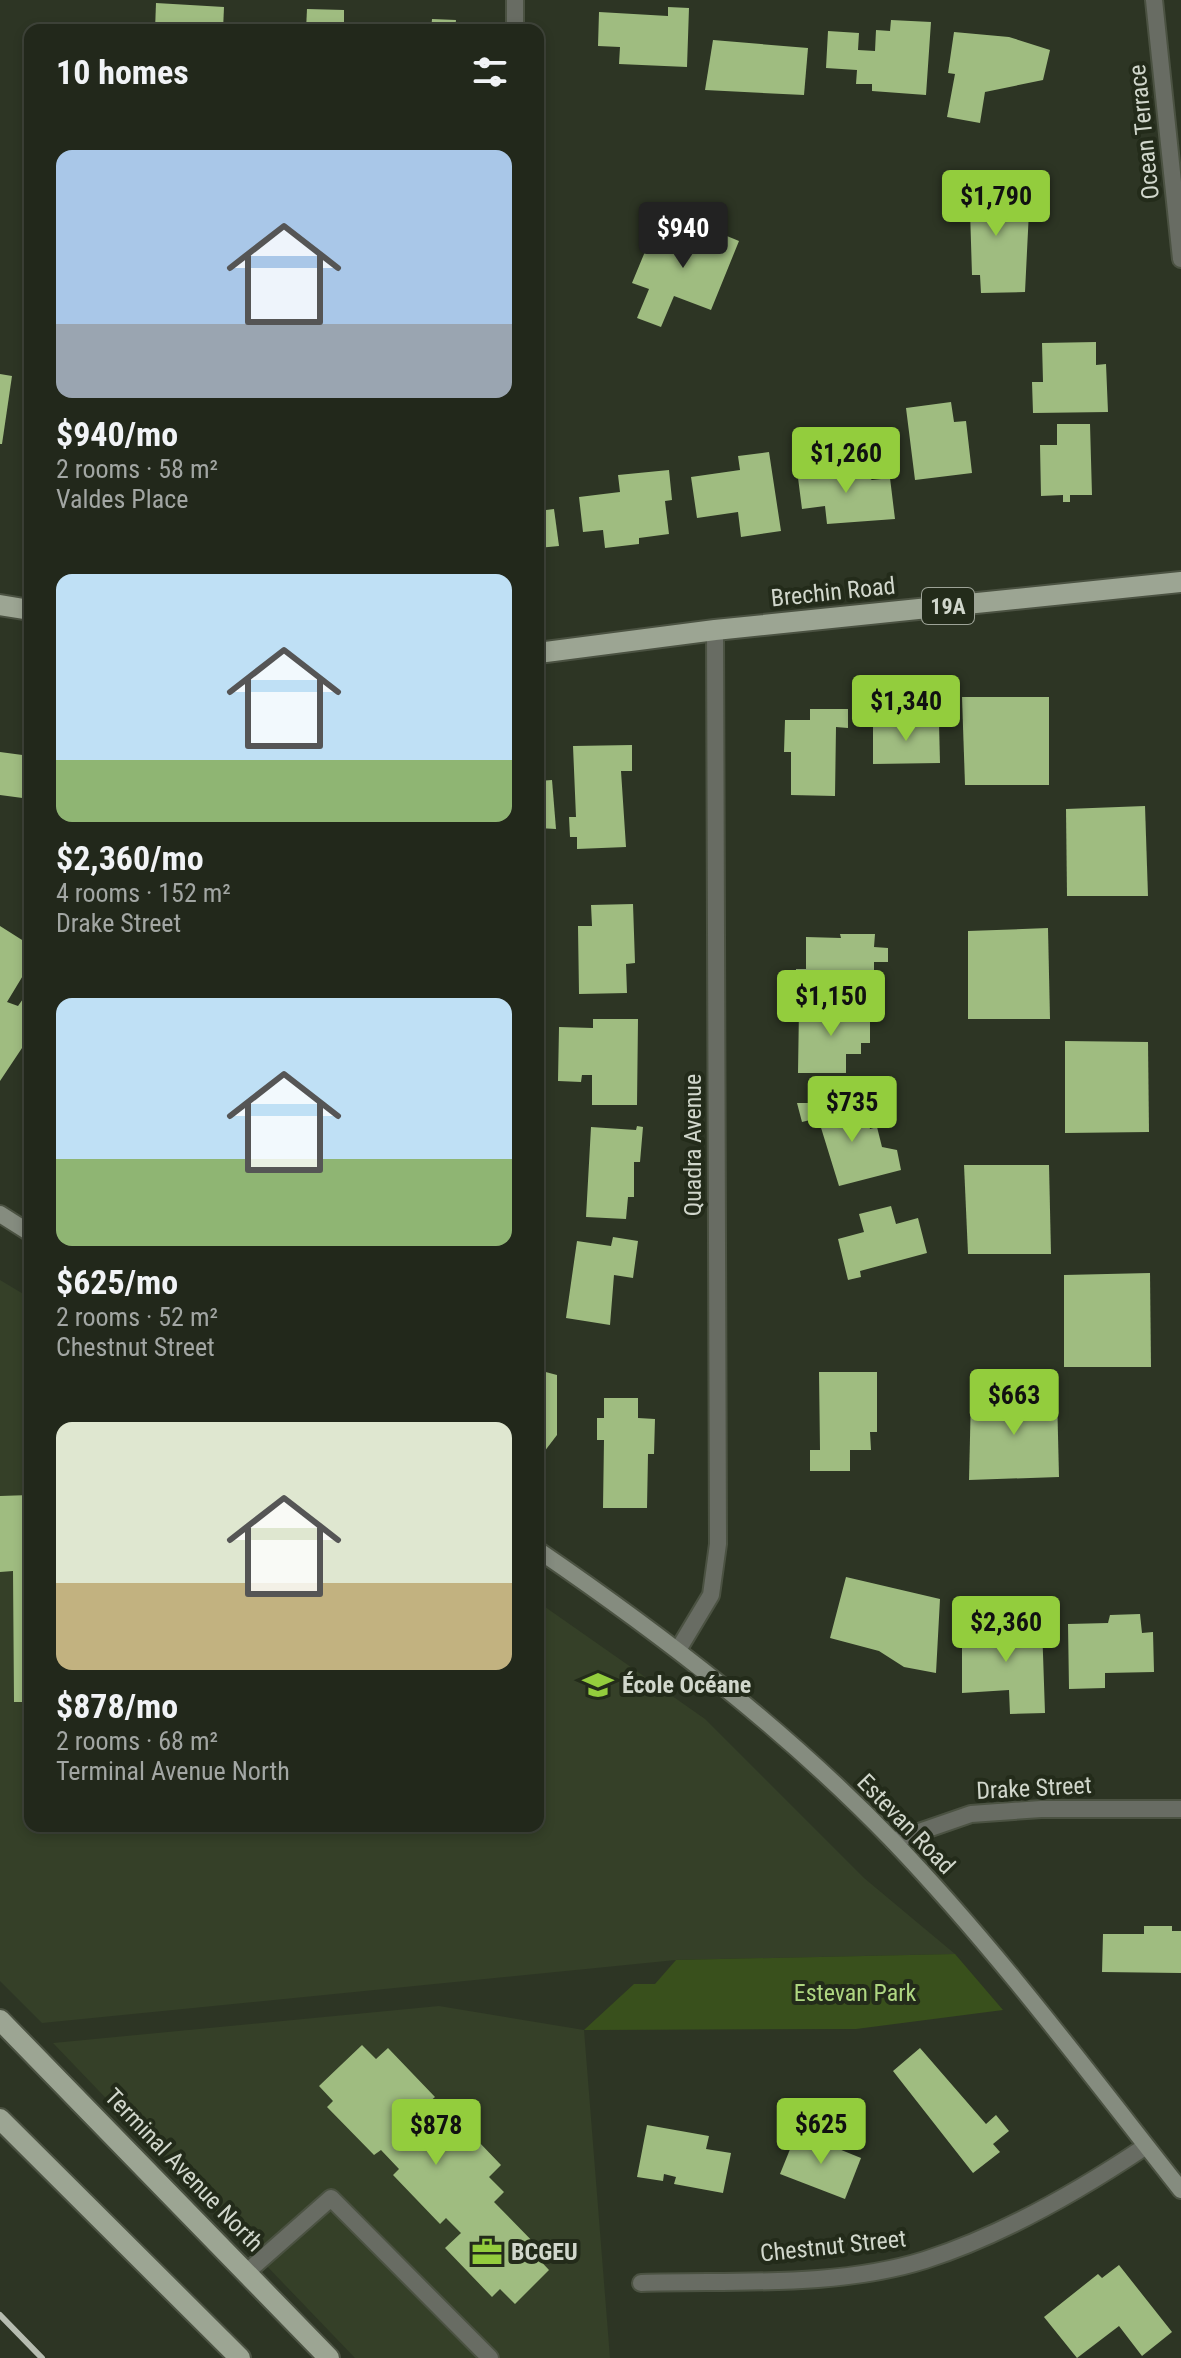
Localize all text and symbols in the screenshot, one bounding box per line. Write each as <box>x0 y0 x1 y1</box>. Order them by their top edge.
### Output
icon: filters <box>468 50 512 94</box>
text: 10 homes <box>56 52 189 92</box>
street label: Ocean Terrace <box>1123 63 1165 201</box>
pin: $1,790 <box>931 170 1061 238</box>
text: $1,790 <box>960 181 1032 211</box>
icon: home <box>212 202 356 346</box>
pin: $940 <box>636 202 730 270</box>
text: $940 <box>657 213 709 243</box>
text: $940/mo <box>56 414 178 454</box>
pin: $1,260 <box>781 427 911 495</box>
text: $1,260 <box>810 438 882 468</box>
text: 2 rooms · 58 m² <box>56 454 218 484</box>
text: Valdes Place <box>56 484 188 514</box>
street label: Brechin Road <box>769 572 897 612</box>
road number: 19A <box>922 588 974 624</box>
icon: home <box>212 626 356 770</box>
pin: $1,340 <box>841 675 971 743</box>
text: $1,340 <box>870 686 942 716</box>
text: $2,360/mo <box>56 838 204 878</box>
text: 4 rooms · 152 m² <box>56 878 231 908</box>
text: Drake Street <box>56 908 181 938</box>
pin: $1,150 <box>766 970 896 1038</box>
text: $1,150 <box>795 981 867 1011</box>
icon: home <box>212 1050 356 1194</box>
street label: Quadra Avenue <box>679 1074 707 1216</box>
pin: $735 <box>805 1076 899 1144</box>
text: $735 <box>826 1087 878 1117</box>
text: $625/mo <box>56 1262 178 1302</box>
text: 2 rooms · 52 m² <box>56 1302 218 1332</box>
text: Chestnut Street <box>56 1332 215 1362</box>
pin: $663 <box>967 1369 1061 1437</box>
text: $663 <box>988 1380 1040 1410</box>
icon: home <box>212 1474 356 1618</box>
pin: $2,360 <box>941 1596 1071 1664</box>
text: $2,360 <box>970 1607 1042 1637</box>
school or university icon: École Océane <box>581 1668 615 1702</box>
place label: École Océane <box>622 1671 751 1699</box>
text: $878/mo <box>56 1686 178 1726</box>
text: 2 rooms · 68 m² <box>56 1726 218 1756</box>
text: Terminal Avenue North <box>56 1756 290 1786</box>
street label: Estevan Road <box>851 1768 961 1880</box>
street label: Drake Street <box>976 1771 1092 1805</box>
park label: Estevan Park <box>794 1979 916 2007</box>
street label: Terminal Avenue North <box>99 2083 269 2257</box>
pin: $625 <box>774 2098 868 2166</box>
pin: $878 <box>389 2099 483 2167</box>
text: $625 <box>795 2109 847 2139</box>
text: $878 <box>410 2110 462 2140</box>
street label: Chestnut Street <box>759 2224 907 2268</box>
office icon: BCGEU <box>470 2235 504 2269</box>
place label: BCGEU <box>511 2238 578 2266</box>

